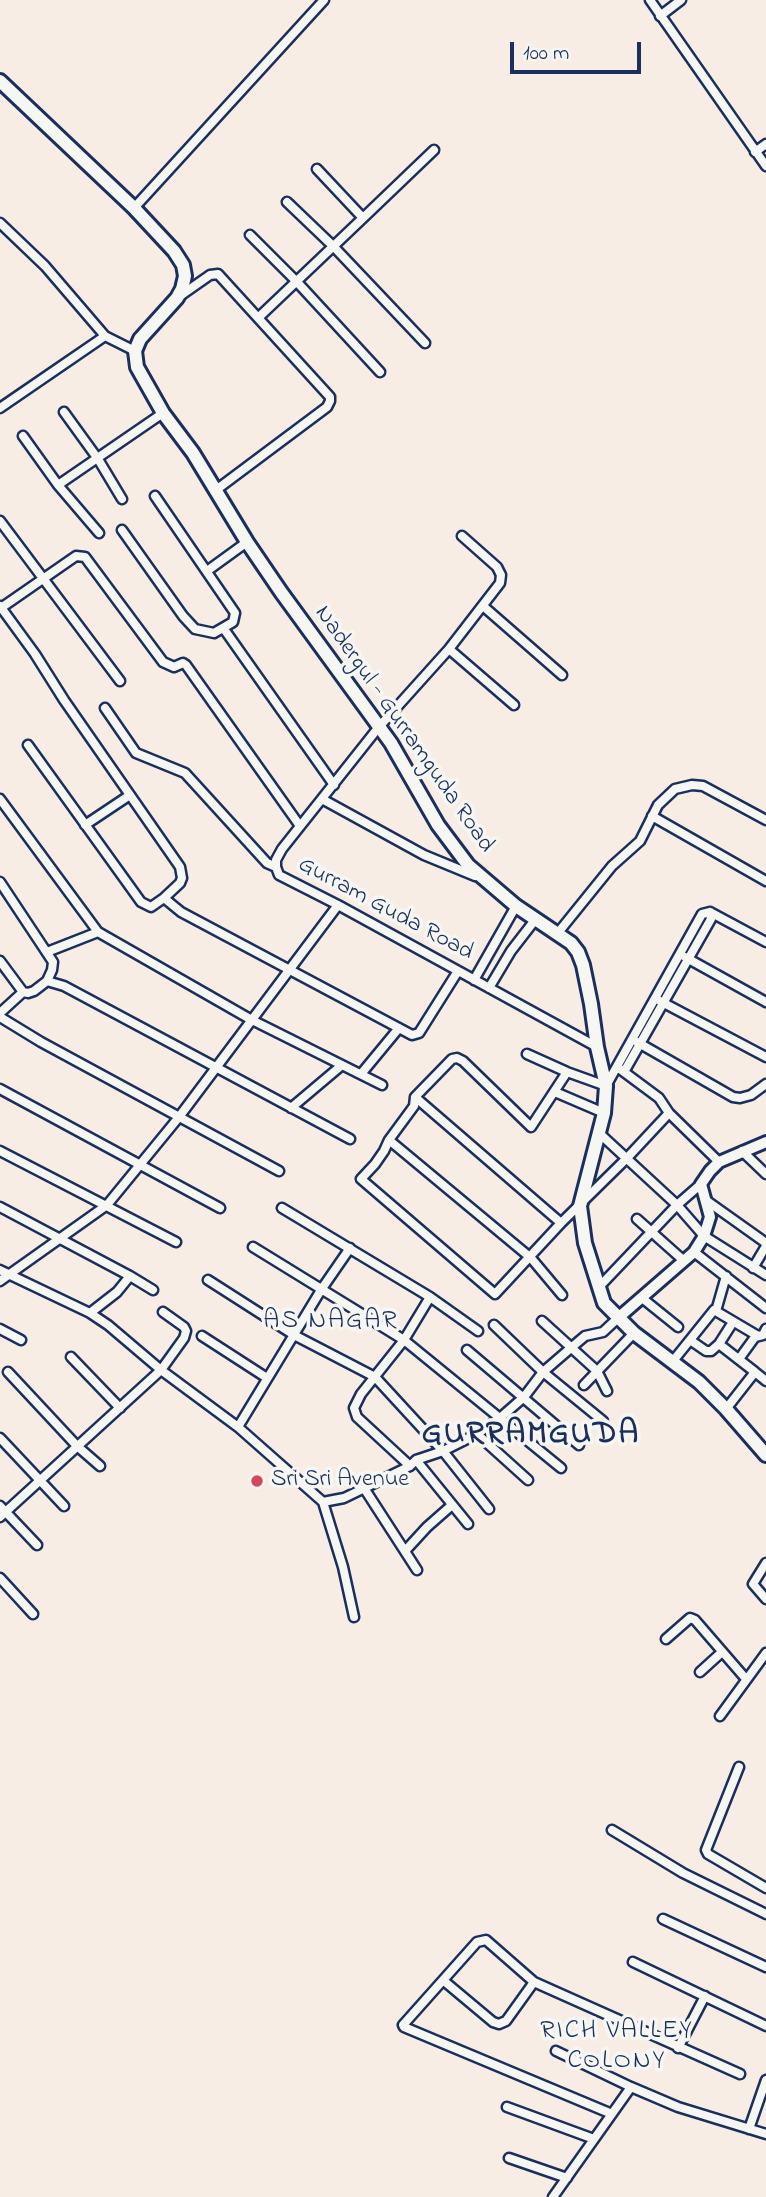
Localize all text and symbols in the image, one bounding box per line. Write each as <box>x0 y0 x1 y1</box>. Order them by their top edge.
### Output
scale bar <box>514 28 645 72</box>
text: 100 m <box>523 39 569 69</box>
street label: Nadergul - Gurramguda Road <box>307 601 499 859</box>
street label: Gurram Guda Road <box>292 852 478 968</box>
district label: AS NAGAR <box>264 1307 398 1339</box>
district label: GURRAMGUDA <box>423 1418 639 1456</box>
place label: Sri Sri Avenue <box>271 1467 409 1495</box>
marker: Sri Sri Avenue <box>249 1473 265 1489</box>
district label: RICH VALLEY COLONY <box>542 2017 692 2078</box>

